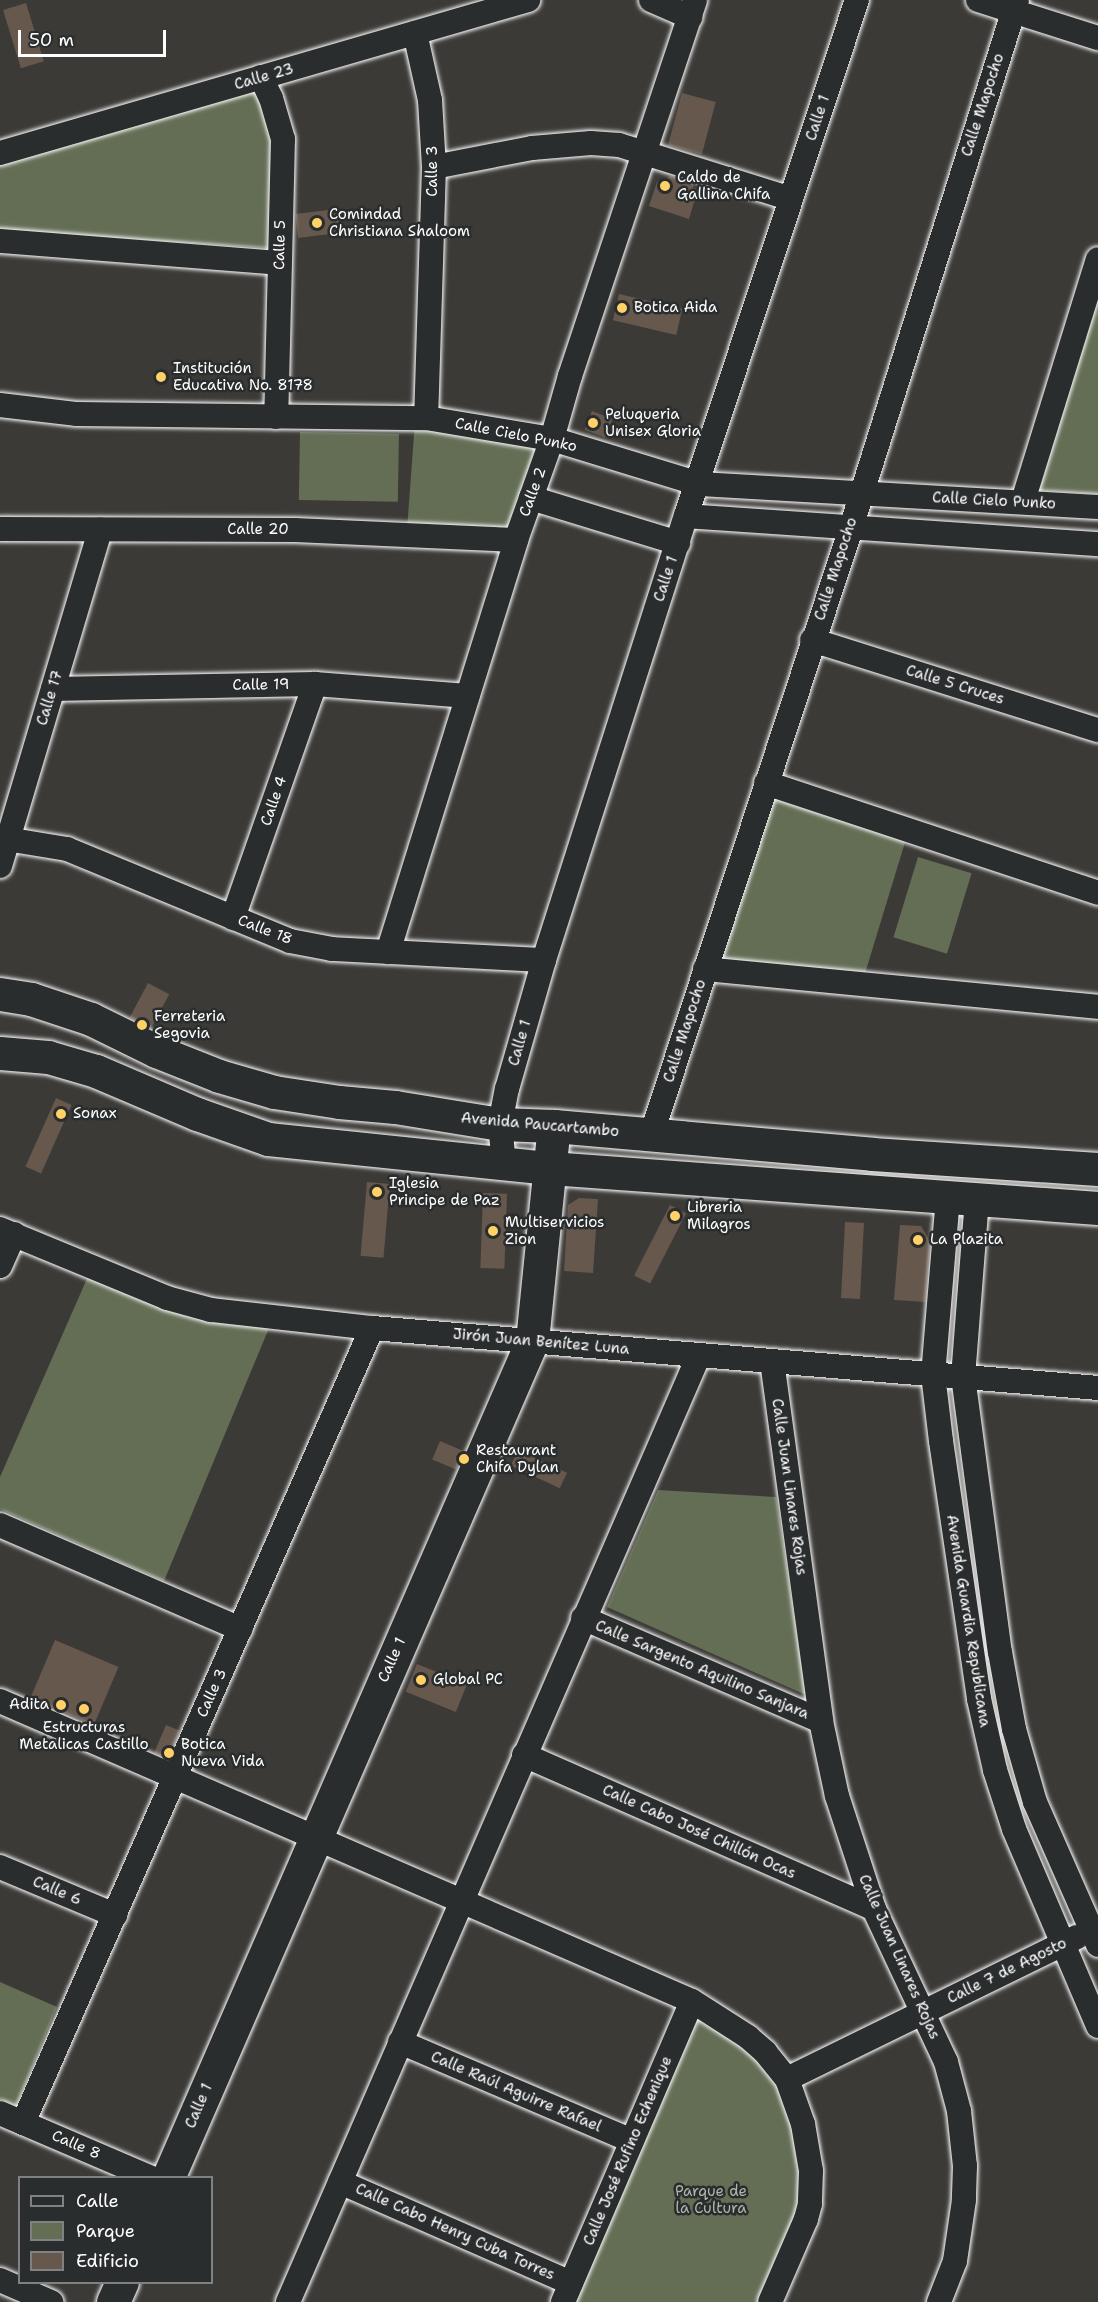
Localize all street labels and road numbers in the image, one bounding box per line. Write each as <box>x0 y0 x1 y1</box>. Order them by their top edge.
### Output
street label: Calle Mapocho <box>958 51 1008 159</box>
street label: Calle 23 <box>232 60 296 94</box>
street label: Calle 1 <box>802 93 834 143</box>
street label: Calle 3 <box>424 145 442 197</box>
street label: Calle 5 <box>271 220 289 270</box>
street label: Calle Cielo Punko <box>453 414 579 456</box>
street label: Calle 2 <box>516 465 550 519</box>
street label: Calle Cielo Punko <box>932 489 1056 513</box>
street label: Calle Mapocho <box>811 515 861 623</box>
street label: Calle 20 <box>227 521 289 539</box>
street label: Calle 1 <box>650 554 682 604</box>
street label: Calle 5 Cruces <box>904 661 1006 709</box>
street label: Calle 17 <box>33 668 67 728</box>
street label: Calle 19 <box>232 676 290 694</box>
street label: Calle 4 <box>257 774 291 828</box>
street label: Calle 18 <box>235 911 295 949</box>
street label: Calle Mapocho <box>660 977 710 1085</box>
street label: Calle 1 <box>505 1018 535 1068</box>
street label: Avenida Paucartambo <box>460 1109 620 1141</box>
street label: Jirón Juan Benítez Luna <box>452 1325 630 1359</box>
street label: Calle Juan Linares Rojas <box>768 1397 810 1577</box>
street label: Avenida Guardia Republicana <box>942 1513 994 1729</box>
street label: Calle Sargento Aquilino Sanjara <box>592 1617 812 1723</box>
street label: Calle 1 <box>374 1635 410 1685</box>
street label: Calle 3 <box>193 1666 231 1720</box>
street label: Calle Cabo José Chillón Ocas <box>600 1781 798 1883</box>
street label: Calle Juan Linares Rojas <box>854 1872 944 2042</box>
street label: Calle 6 <box>30 1873 84 1909</box>
street label: Calle 7 de Agosto <box>944 1934 1070 2008</box>
street label: Calle Raúl Aguirre Rafael <box>428 2048 604 2136</box>
street label: Calle José Rufino Echenique <box>580 2054 676 2248</box>
street label: Calle 1 <box>182 2081 216 2131</box>
street label: Calle 8 <box>49 2127 103 2163</box>
street label: Calle Cabo Henry Cuba Torres <box>353 2180 557 2284</box>

